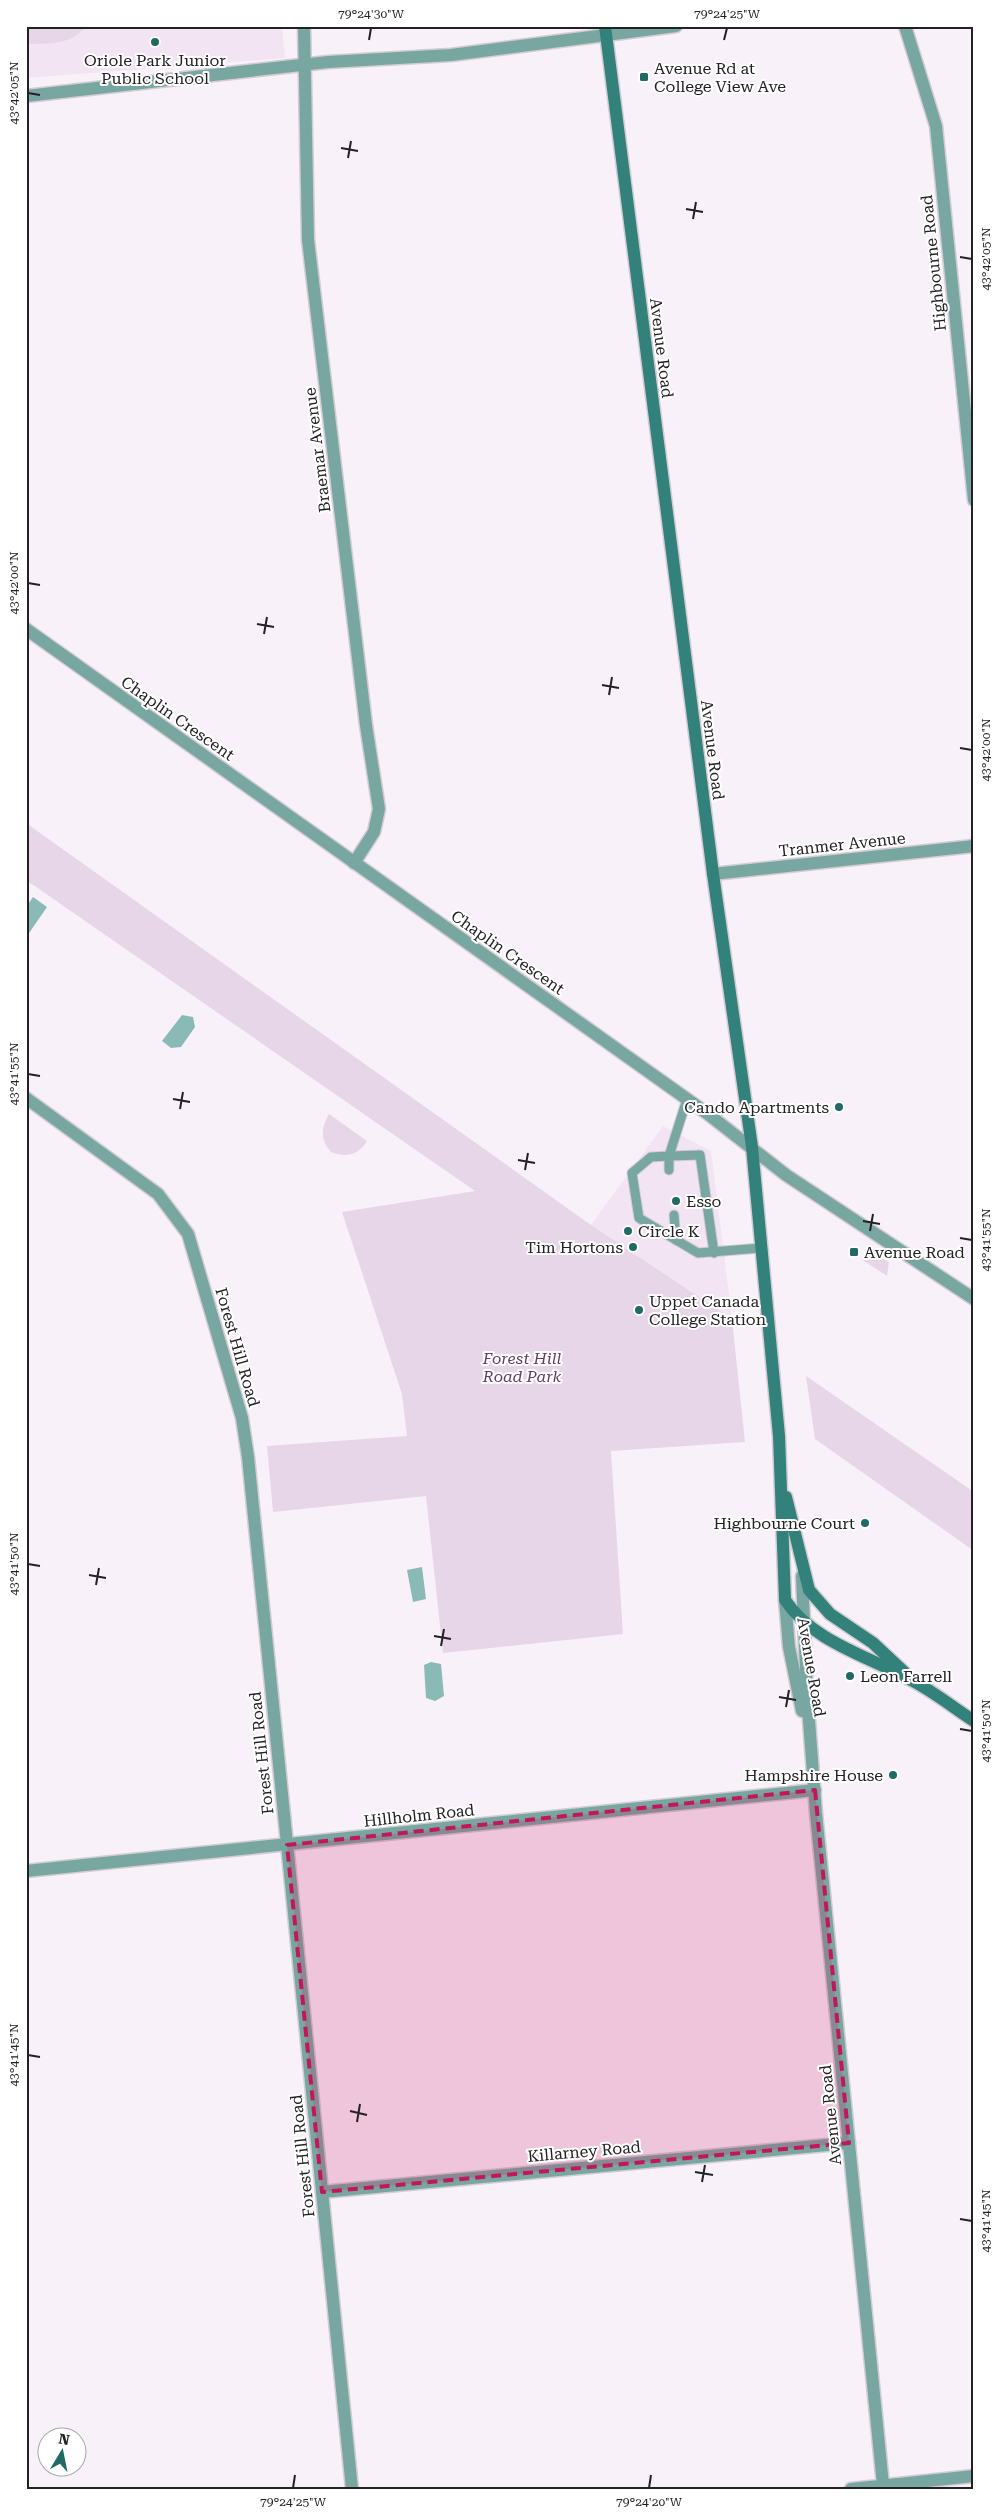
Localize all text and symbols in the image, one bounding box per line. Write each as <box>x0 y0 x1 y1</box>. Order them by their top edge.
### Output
text: 79°24'30"W <box>338 7 405 21</box>
text: 79°24'25"W <box>694 7 761 21</box>
marker: Oriole Park Junior Public School <box>149 36 161 48</box>
place label: Oriole Park Junior Public School <box>84 51 226 88</box>
place label: Avenue Rd at College View Ave <box>654 59 786 96</box>
text: 43°42'05"N <box>7 61 21 125</box>
marker: Avenue Rd at College View Ave <box>638 71 650 83</box>
street label: Highbourne Road <box>917 194 950 332</box>
text: 43°42'05"N <box>979 227 993 291</box>
street label: Avenue Road <box>646 297 677 399</box>
street label: Braemar Avenue <box>300 386 335 513</box>
text: 43°42'00"N <box>7 551 21 615</box>
street label: Chaplin Crescent <box>118 672 238 765</box>
street label: Avenue Road <box>697 699 728 801</box>
text: 43°42'00"N <box>979 718 993 782</box>
street label: Tranmer Avenue <box>778 828 907 861</box>
street label: Chaplin Crescent <box>448 906 568 999</box>
text: 43°41'55"N <box>7 1042 21 1106</box>
place label: Cando Apartments <box>684 1098 829 1117</box>
marker: Cando Apartments <box>833 1101 845 1113</box>
place label: Esso <box>686 1192 721 1211</box>
marker: Esso <box>670 1195 682 1207</box>
text: 43°41'55"N <box>979 1208 993 1272</box>
place label: Circle K <box>638 1222 700 1241</box>
marker: Circle K <box>622 1225 634 1237</box>
place label: Tim Hortons <box>525 1238 623 1257</box>
marker: Tim Hortons <box>627 1241 639 1253</box>
place label: Avenue Road <box>864 1243 965 1262</box>
marker: Avenue Road <box>848 1246 860 1258</box>
street label: Forest Hill Road <box>211 1285 264 1409</box>
place label: Uppet Canada College Station <box>649 1292 766 1329</box>
marker: Uppet Canada College Station <box>633 1304 645 1316</box>
park label: Forest Hill Road Park <box>482 1349 562 1386</box>
place label: Highbourne Court <box>713 1514 855 1533</box>
marker: Highbourne Court <box>859 1517 871 1529</box>
text: 43°41'50"N <box>7 1532 21 1596</box>
street label: Avenue Road <box>793 1616 830 1718</box>
place label: Leon Farrell <box>860 1667 952 1686</box>
marker: Leon Farrell <box>844 1670 856 1682</box>
street label: Forest Hill Road <box>246 1691 277 1815</box>
text: 43°41'50"N <box>979 1699 993 1763</box>
place label: Hampshire House <box>745 1766 883 1785</box>
marker: Hampshire House <box>887 1769 899 1781</box>
street label: Hillholm Road <box>363 1800 475 1831</box>
text: 43°41'45"N <box>7 2023 21 2087</box>
street label: Avenue Road <box>816 2064 845 2166</box>
street label: Forest Hill Road <box>287 2094 318 2218</box>
street label: Killarney Road <box>527 2137 641 2166</box>
text: 43°41'45"N <box>979 2189 993 2253</box>
north arrow <box>38 2428 88 2478</box>
text: N <box>58 2430 71 2448</box>
text: 79°24'25"W <box>260 2495 327 2509</box>
text: 79°24'20"W <box>616 2495 683 2509</box>

